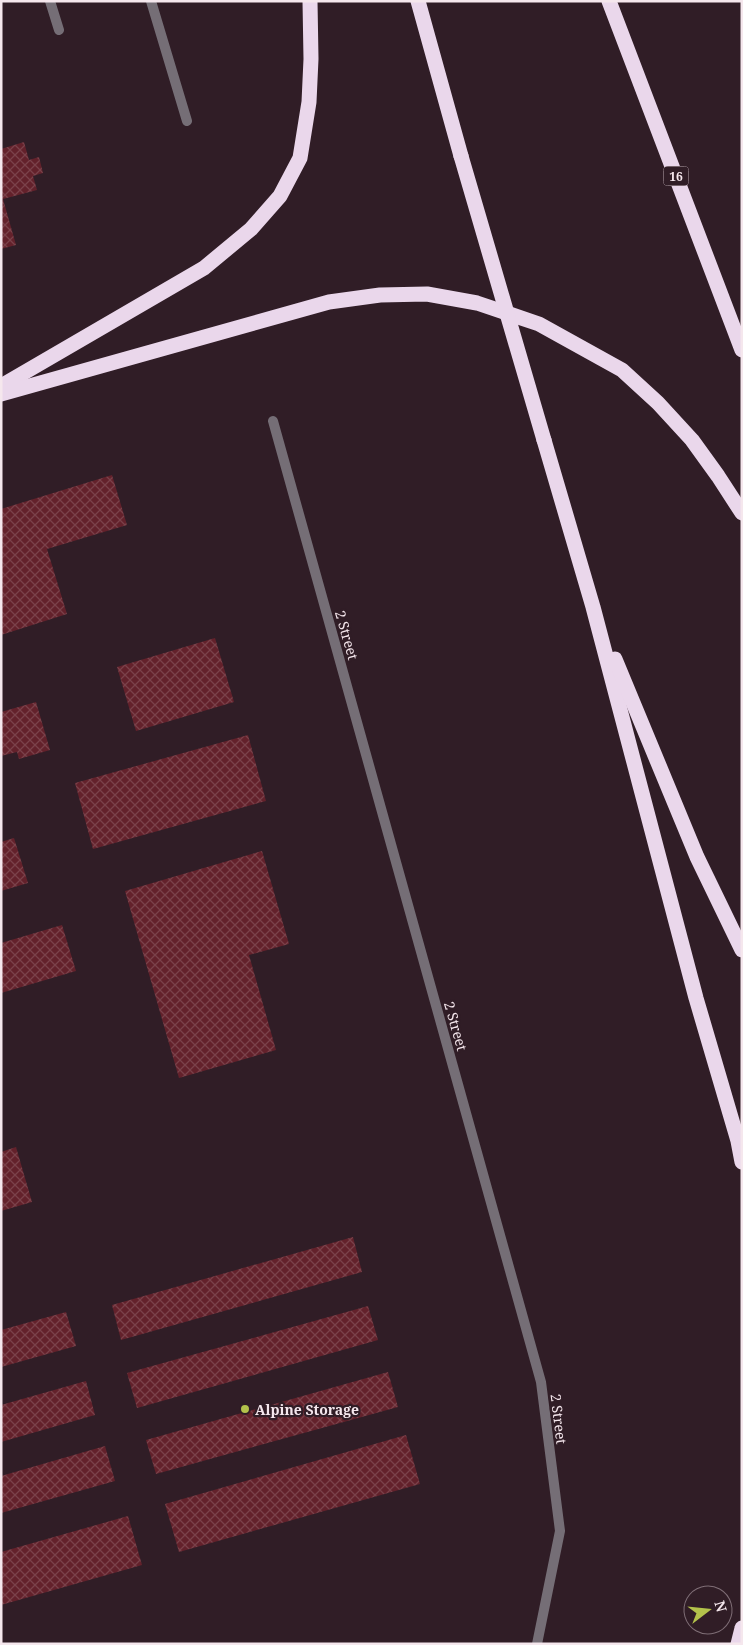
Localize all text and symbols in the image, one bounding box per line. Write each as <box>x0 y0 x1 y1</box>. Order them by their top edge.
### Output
road number: 16 <box>664 167 688 186</box>
street label: 2 Street <box>331 608 363 662</box>
street label: 2 Street <box>440 999 472 1053</box>
street label: 2 Street <box>546 1393 572 1445</box>
place label: Alpine Storage <box>255 1400 359 1419</box>
marker: Alpine Storage <box>239 1403 251 1415</box>
north arrow <box>683 1585 733 1635</box>
text: N <box>710 1598 732 1614</box>

